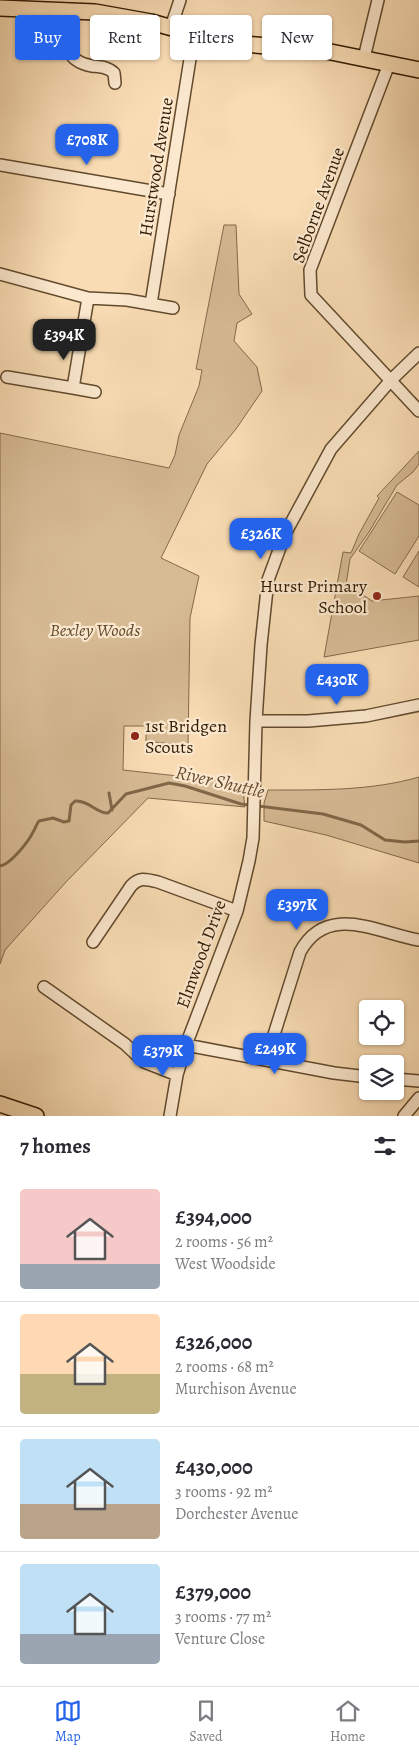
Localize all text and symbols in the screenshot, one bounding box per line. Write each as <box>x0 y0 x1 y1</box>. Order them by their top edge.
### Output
chip: Buy <box>15 15 80 60</box>
chip: Rent <box>90 15 160 60</box>
chip: Filters <box>170 15 252 60</box>
chip: New <box>262 15 332 60</box>
street label: Hurstwood Avenue <box>133 96 179 238</box>
pin: £708K <box>52 124 122 166</box>
text: £708K <box>66 129 108 151</box>
street label: Selborne Avenue <box>286 144 350 266</box>
pin: £394K <box>29 318 99 361</box>
text: £394K <box>44 324 84 346</box>
pin: £326K <box>226 518 296 560</box>
text: £326K <box>241 523 281 545</box>
place label: Hurst Primary School <box>260 574 368 619</box>
marker: Hurst Primary School <box>371 590 383 602</box>
park label: Bexley Woods <box>50 618 140 642</box>
pin: £430K <box>302 664 372 706</box>
text: £430K <box>316 669 358 691</box>
place label: 1st Bridgen Scouts <box>145 714 227 759</box>
marker: 1st Bridgen Scouts <box>129 730 141 742</box>
water label: River Shuttle <box>173 759 267 805</box>
pin: £397K <box>262 888 332 931</box>
text: £397K <box>277 894 317 916</box>
street label: Elmwood Drive <box>170 897 232 1011</box>
map controls <box>359 1000 404 1100</box>
button: locate <box>359 1000 404 1045</box>
pin: £249K <box>240 1032 310 1075</box>
pin: £379K <box>128 1034 198 1077</box>
text: £249K <box>254 1038 296 1060</box>
text: £379K <box>143 1040 183 1062</box>
button: layers <box>359 1055 404 1100</box>
text: 7 homes <box>20 1132 91 1160</box>
icon: filters <box>371 1132 399 1160</box>
text: £394,000 <box>175 1203 252 1231</box>
icon: home <box>60 1209 120 1269</box>
text: 2 rooms · 56 m² <box>175 1231 273 1253</box>
text: West Woodside <box>175 1253 276 1275</box>
text: £326,000 <box>175 1328 252 1356</box>
icon: home <box>60 1334 120 1394</box>
text: 2 rooms · 68 m² <box>175 1356 274 1378</box>
text: Murchison Avenue <box>175 1378 297 1400</box>
text: £430,000 <box>175 1453 253 1481</box>
icon: home <box>60 1459 120 1519</box>
text: 3 rooms · 92 m² <box>175 1481 273 1503</box>
text: Dorchester Avenue <box>175 1503 299 1525</box>
text: £379,000 <box>175 1578 251 1606</box>
icon: home <box>60 1584 120 1644</box>
text: 3 rooms · 77 m² <box>175 1606 271 1628</box>
text: Venture Close <box>175 1628 265 1650</box>
tab: Map <box>54 1697 82 1746</box>
tab: Saved <box>189 1697 223 1746</box>
tab: Home <box>330 1697 365 1746</box>

